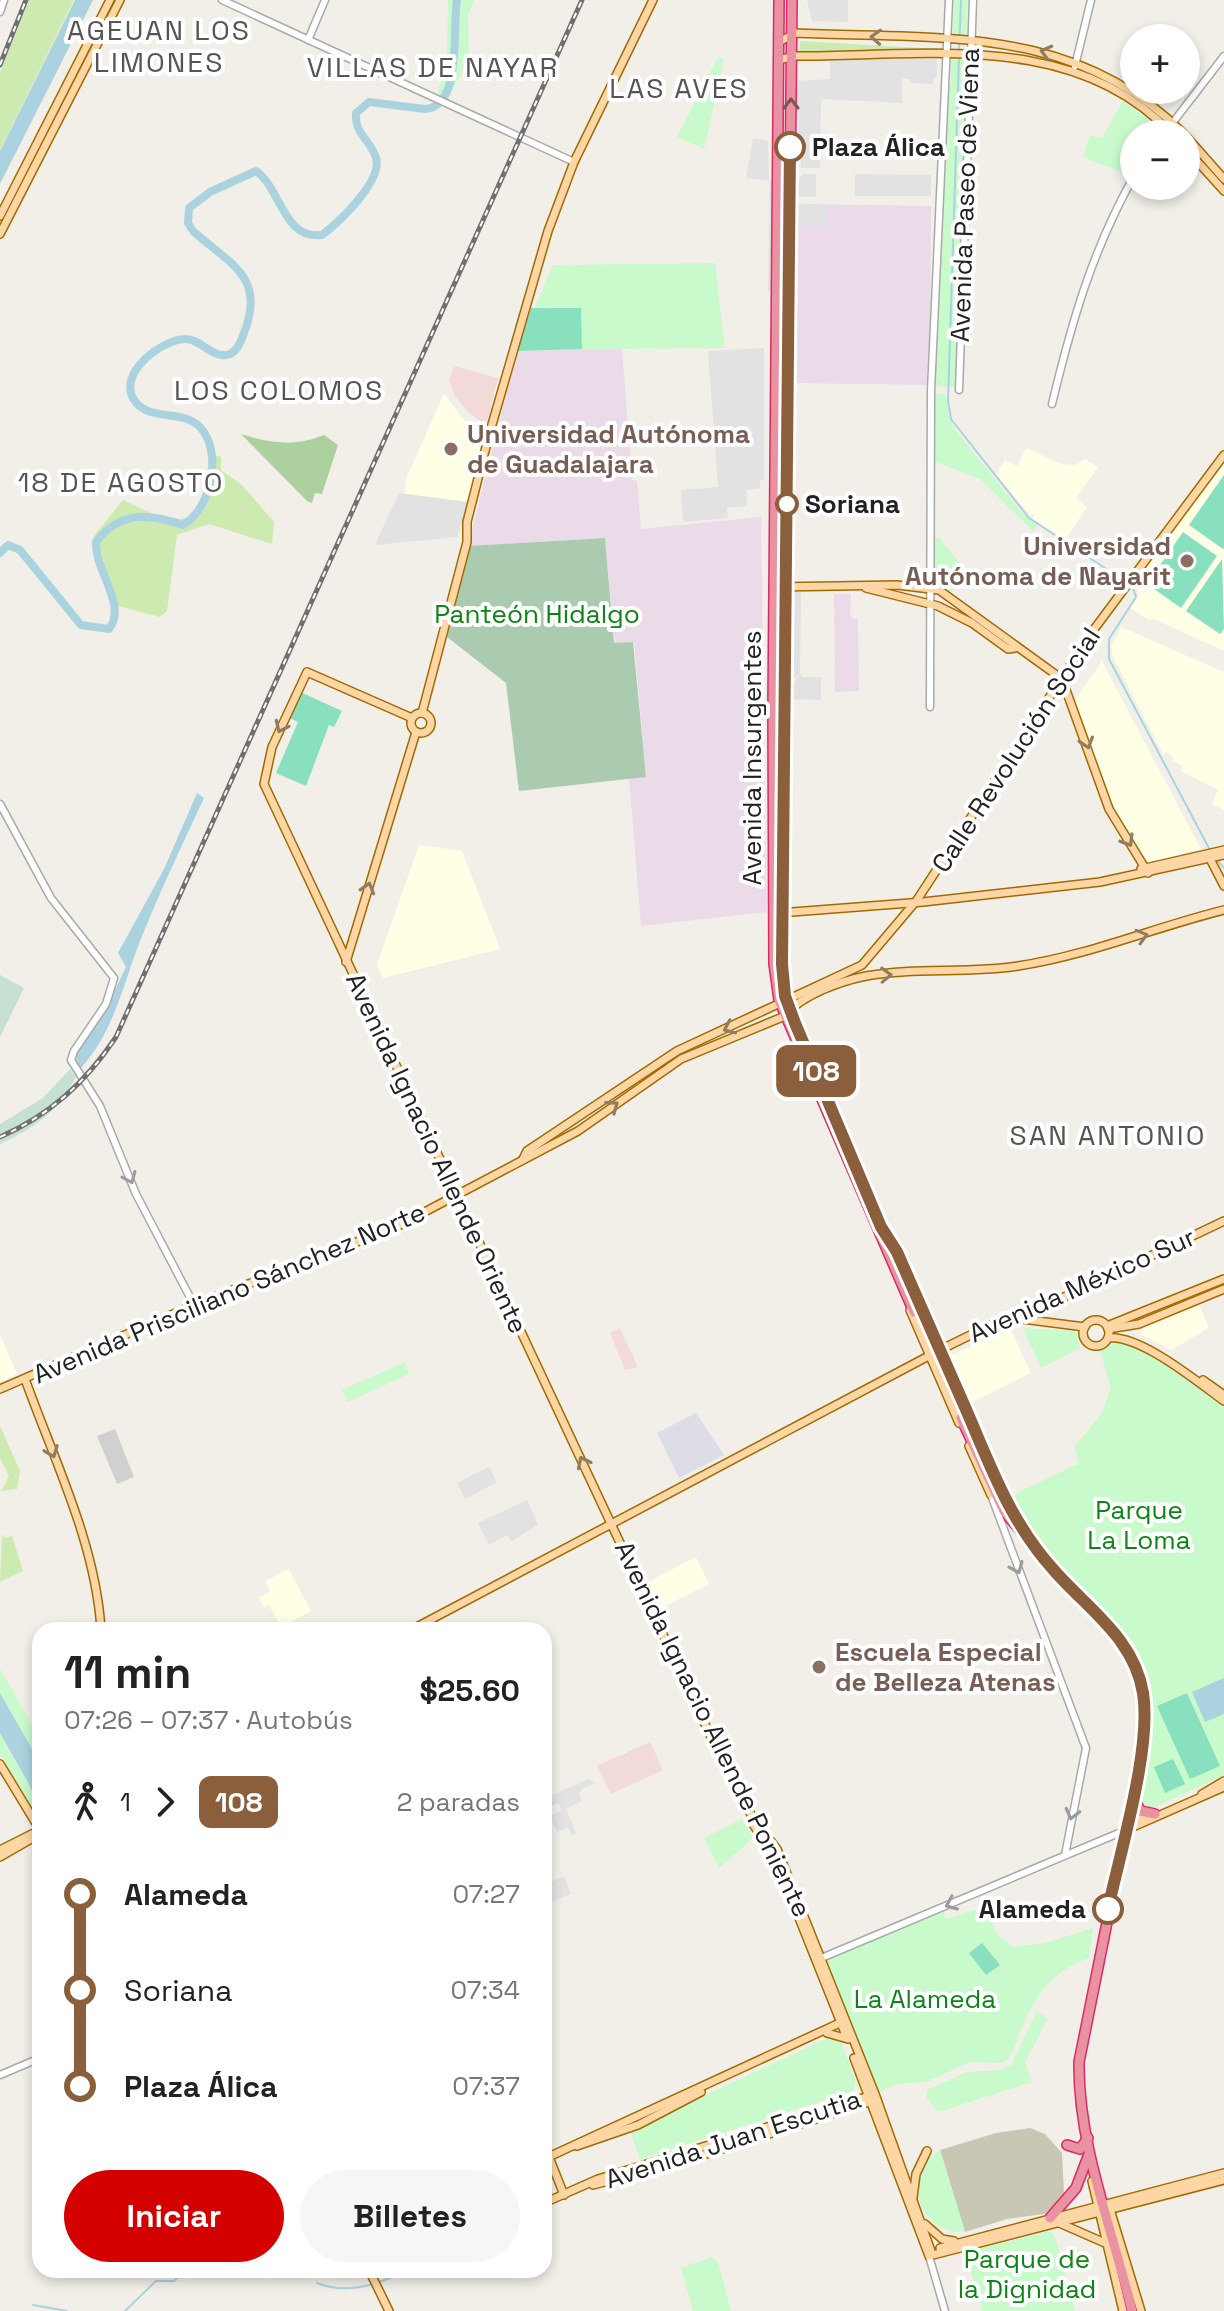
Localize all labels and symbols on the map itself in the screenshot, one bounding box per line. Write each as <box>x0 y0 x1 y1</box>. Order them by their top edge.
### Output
district label: AGEUAN LOS LIMONES <box>67 12 251 80</box>
one-way arrow <box>869 29 882 46</box>
one-way arrow <box>1040 45 1054 62</box>
street label: Avenida Paseo de Viena <box>943 47 987 343</box>
district label: VILLAS DE NAYAR <box>307 49 559 85</box>
district label: LAS AVES <box>609 70 749 106</box>
one-way arrow <box>782 97 800 110</box>
place label: Plaza Álica <box>812 130 945 164</box>
marker: Plaza Álica <box>775 132 805 162</box>
district label: LOS COLOMOS <box>174 372 384 408</box>
place label: Universidad Autónoma de Guadalajara <box>467 417 750 481</box>
marker: Universidad Autónoma de Guadalajara <box>442 440 460 458</box>
district label: 18 DE AGOSTO <box>18 464 224 500</box>
place label: Soriana <box>805 487 900 521</box>
marker: Soriana <box>776 493 798 515</box>
place label: Universidad Autónoma de Nayarit <box>905 529 1171 593</box>
marker: Universidad Autónoma de Nayarit <box>1178 552 1196 570</box>
park label: Panteón Hidalgo <box>434 597 640 631</box>
street label: Calle Revolución Social <box>924 621 1108 879</box>
street label: Avenida Insurgentes <box>735 631 769 885</box>
one-way arrow <box>275 718 291 733</box>
one-way arrow <box>1078 736 1094 750</box>
one-way arrow <box>1119 832 1134 847</box>
one-way arrow <box>359 881 375 895</box>
one-way arrow <box>1135 929 1149 945</box>
street label: Avenida Ignacio Allende Oriente <box>338 967 536 1339</box>
one-way arrow <box>880 967 893 984</box>
one-way arrow <box>722 1018 737 1034</box>
line badge: 108 <box>770 1045 862 1097</box>
one-way arrow <box>605 1101 619 1116</box>
district label: SAN ANTONIO <box>1010 1117 1206 1153</box>
one-way arrow <box>120 1170 136 1184</box>
street label: Avenida Prisciliano Sánchez Norte <box>28 1195 430 1391</box>
street label: Avenida México Sur <box>964 1220 1200 1350</box>
one-way arrow <box>42 1444 59 1458</box>
one-way arrow <box>577 1455 593 1470</box>
park label: Parque La Loma <box>1087 1493 1191 1557</box>
street label: Avenida Ignacio Allende Poniente <box>607 1535 819 1923</box>
one-way arrow <box>1008 1560 1024 1574</box>
place label: Escuela Especial de Belleza Atenas <box>835 1635 1056 1699</box>
marker: Escuela Especial de Belleza Atenas <box>810 1658 828 1676</box>
one-way arrow <box>1065 1806 1082 1820</box>
place label: Alameda <box>979 1892 1086 1926</box>
marker: Alameda <box>1093 1894 1123 1924</box>
one-way arrow <box>945 1895 959 1911</box>
park label: La Alameda <box>854 1982 996 2016</box>
street label: Avenida Juan Escutia <box>601 2082 865 2196</box>
park label: Parque de la Dignidad <box>958 2242 1096 2306</box>

